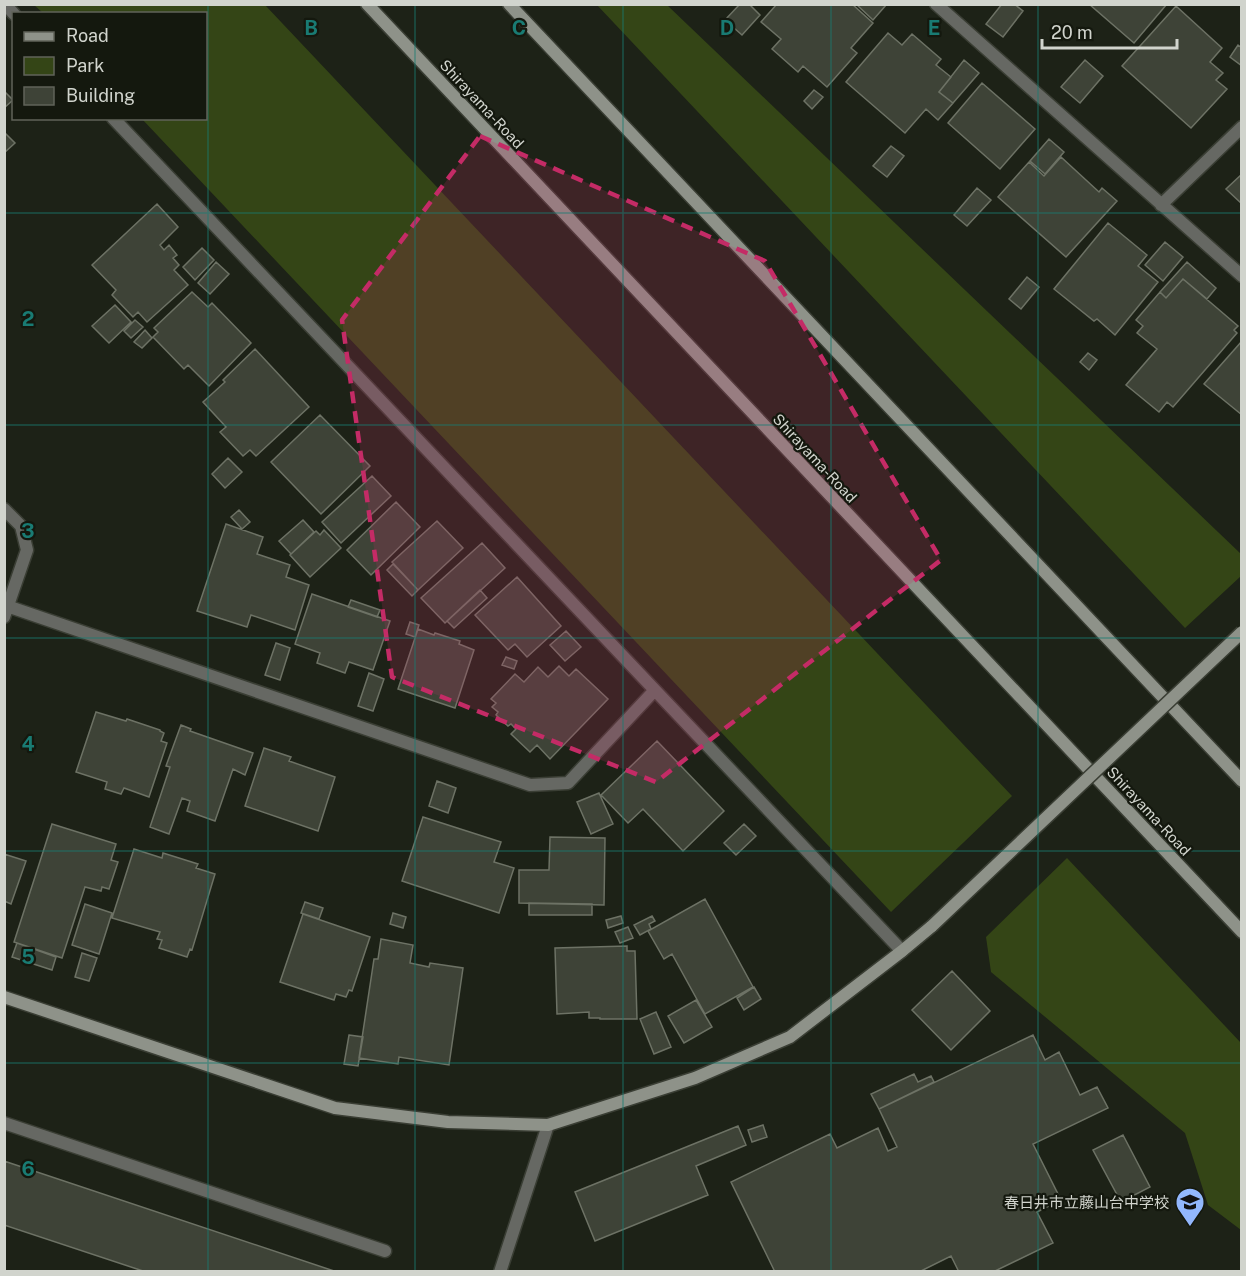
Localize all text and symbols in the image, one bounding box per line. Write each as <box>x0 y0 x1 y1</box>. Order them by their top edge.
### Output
legend <box>12 12 207 120</box>
scale bar <box>1042 12 1177 50</box>
text: B <box>304 16 318 40</box>
text: C <box>512 16 526 40</box>
text: D <box>720 16 734 40</box>
text: E <box>928 16 940 40</box>
text: 20 m <box>1051 22 1093 43</box>
text: Road <box>66 25 109 46</box>
text: Park <box>66 55 104 76</box>
street label: Shirayama-Road <box>437 56 527 152</box>
text: Building <box>66 85 135 106</box>
text: 2 <box>22 307 34 331</box>
street label: Shirayama-Road <box>770 410 860 506</box>
text: 3 <box>21 519 35 543</box>
text: 4 <box>21 732 35 756</box>
street label: Shirayama-Road <box>1104 763 1194 859</box>
text: 5 <box>21 945 35 969</box>
text: 6 <box>21 1157 35 1181</box>
school or university icon: 春日井市立藤山台中学校 <box>1174 1186 1206 1228</box>
place label: 春日井市立藤山台中学校 <box>1004 1194 1169 1211</box>

